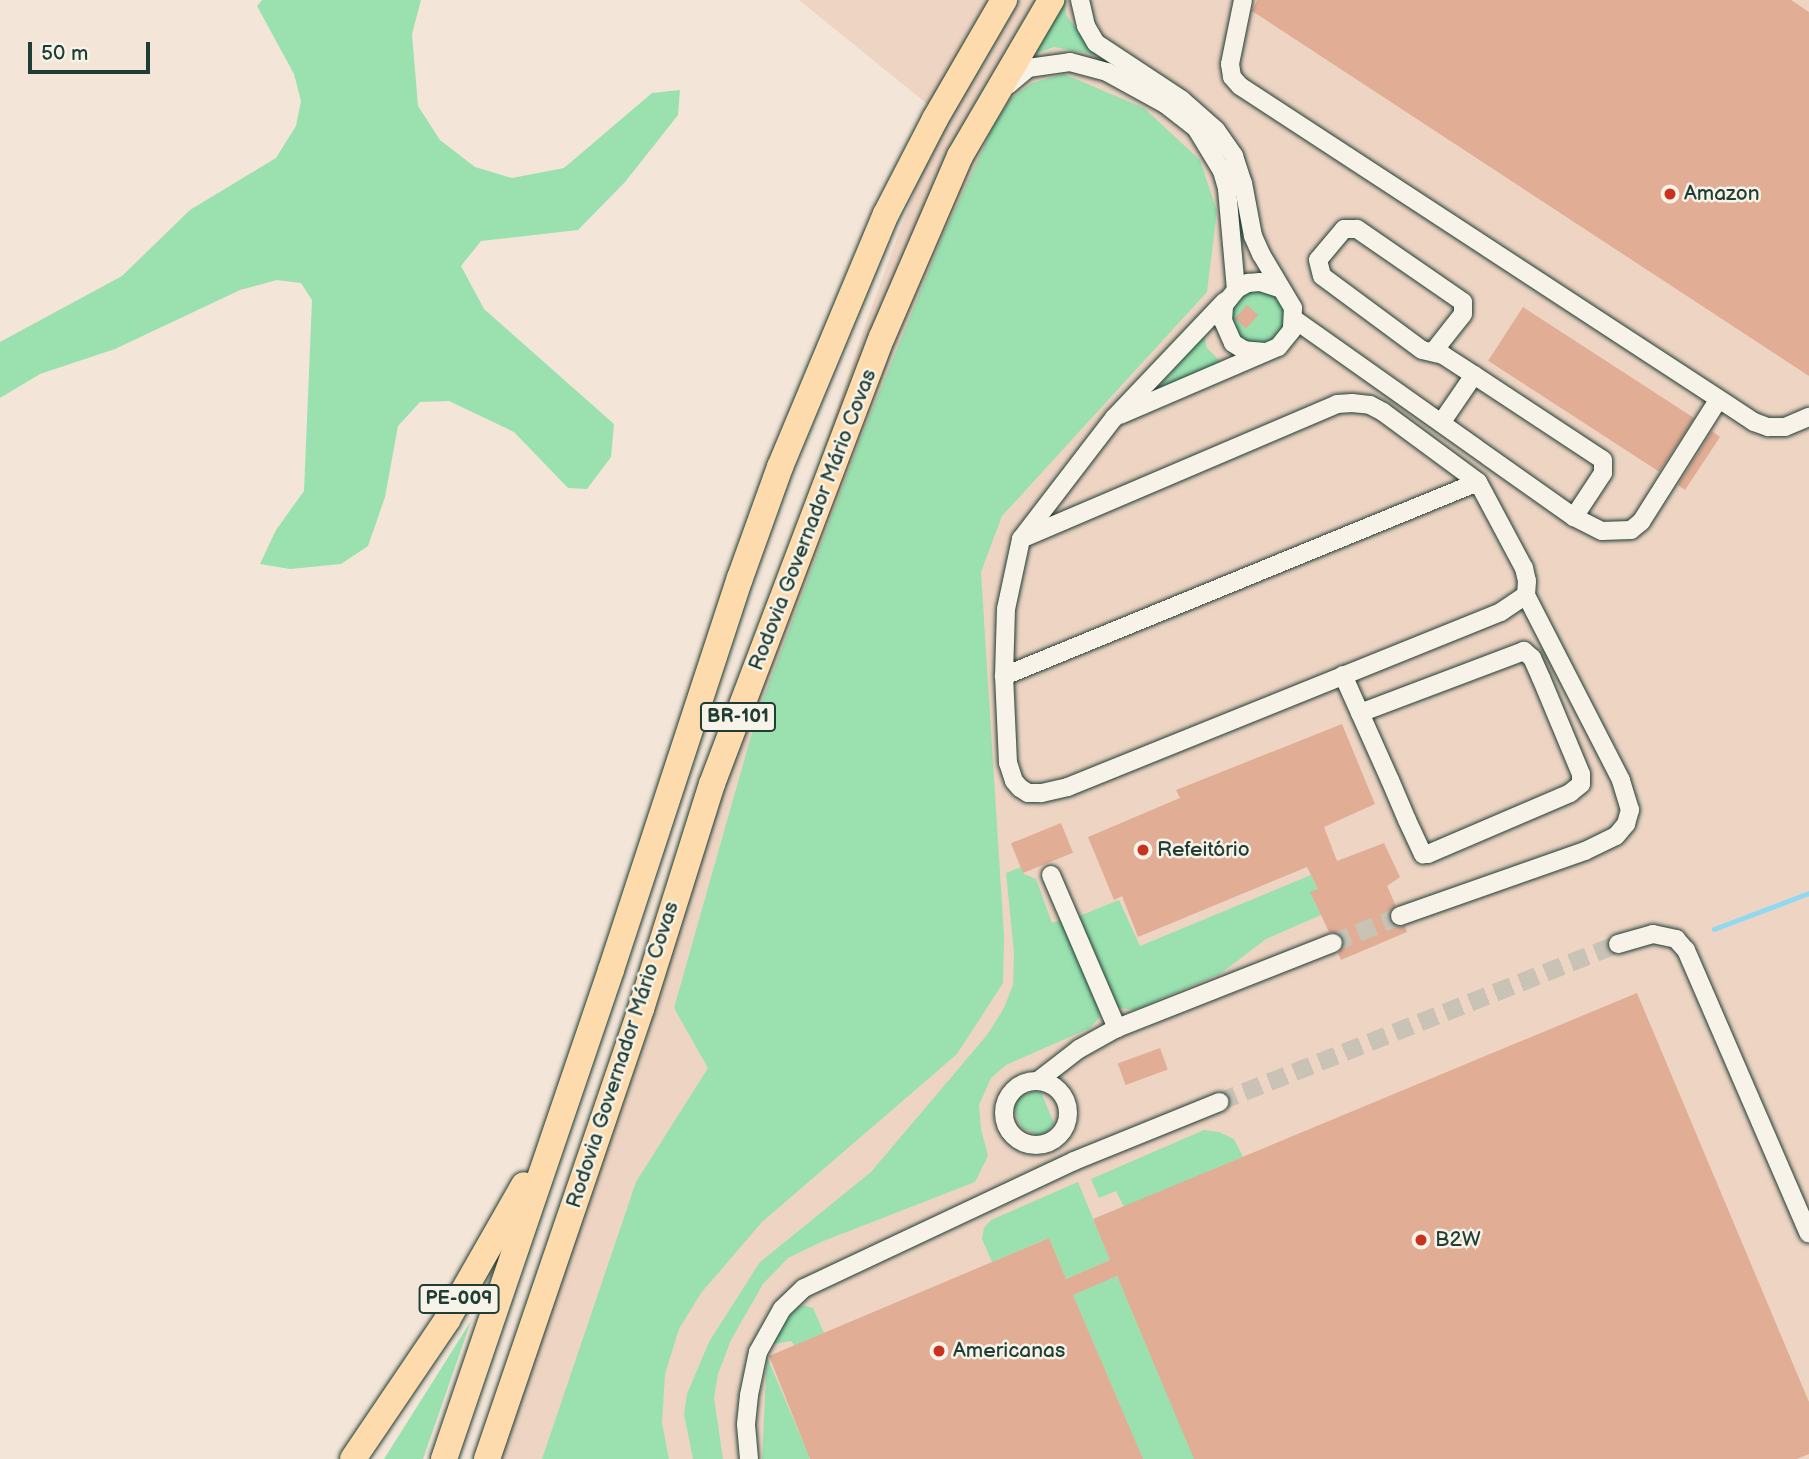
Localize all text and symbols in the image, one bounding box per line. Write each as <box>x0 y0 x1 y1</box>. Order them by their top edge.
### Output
scale bar <box>32 28 154 72</box>
text: 50 m <box>41 41 88 66</box>
place label: Amazon <box>1684 181 1760 207</box>
marker: Amazon <box>1662 186 1678 202</box>
street label: Rodovia Governador Mário Covas <box>744 366 882 674</box>
road number: BR-101 <box>700 702 776 732</box>
place label: Refeitório <box>1157 837 1250 863</box>
marker: Refeitório <box>1135 842 1151 858</box>
street label: Rodovia Governador Mário Covas <box>561 899 685 1211</box>
place label: B2W <box>1435 1227 1481 1253</box>
marker: B2W <box>1413 1232 1429 1248</box>
road number: PE-009 <box>417 1284 501 1315</box>
place label: Americanas <box>953 1338 1065 1364</box>
marker: Americanas <box>931 1343 947 1359</box>

